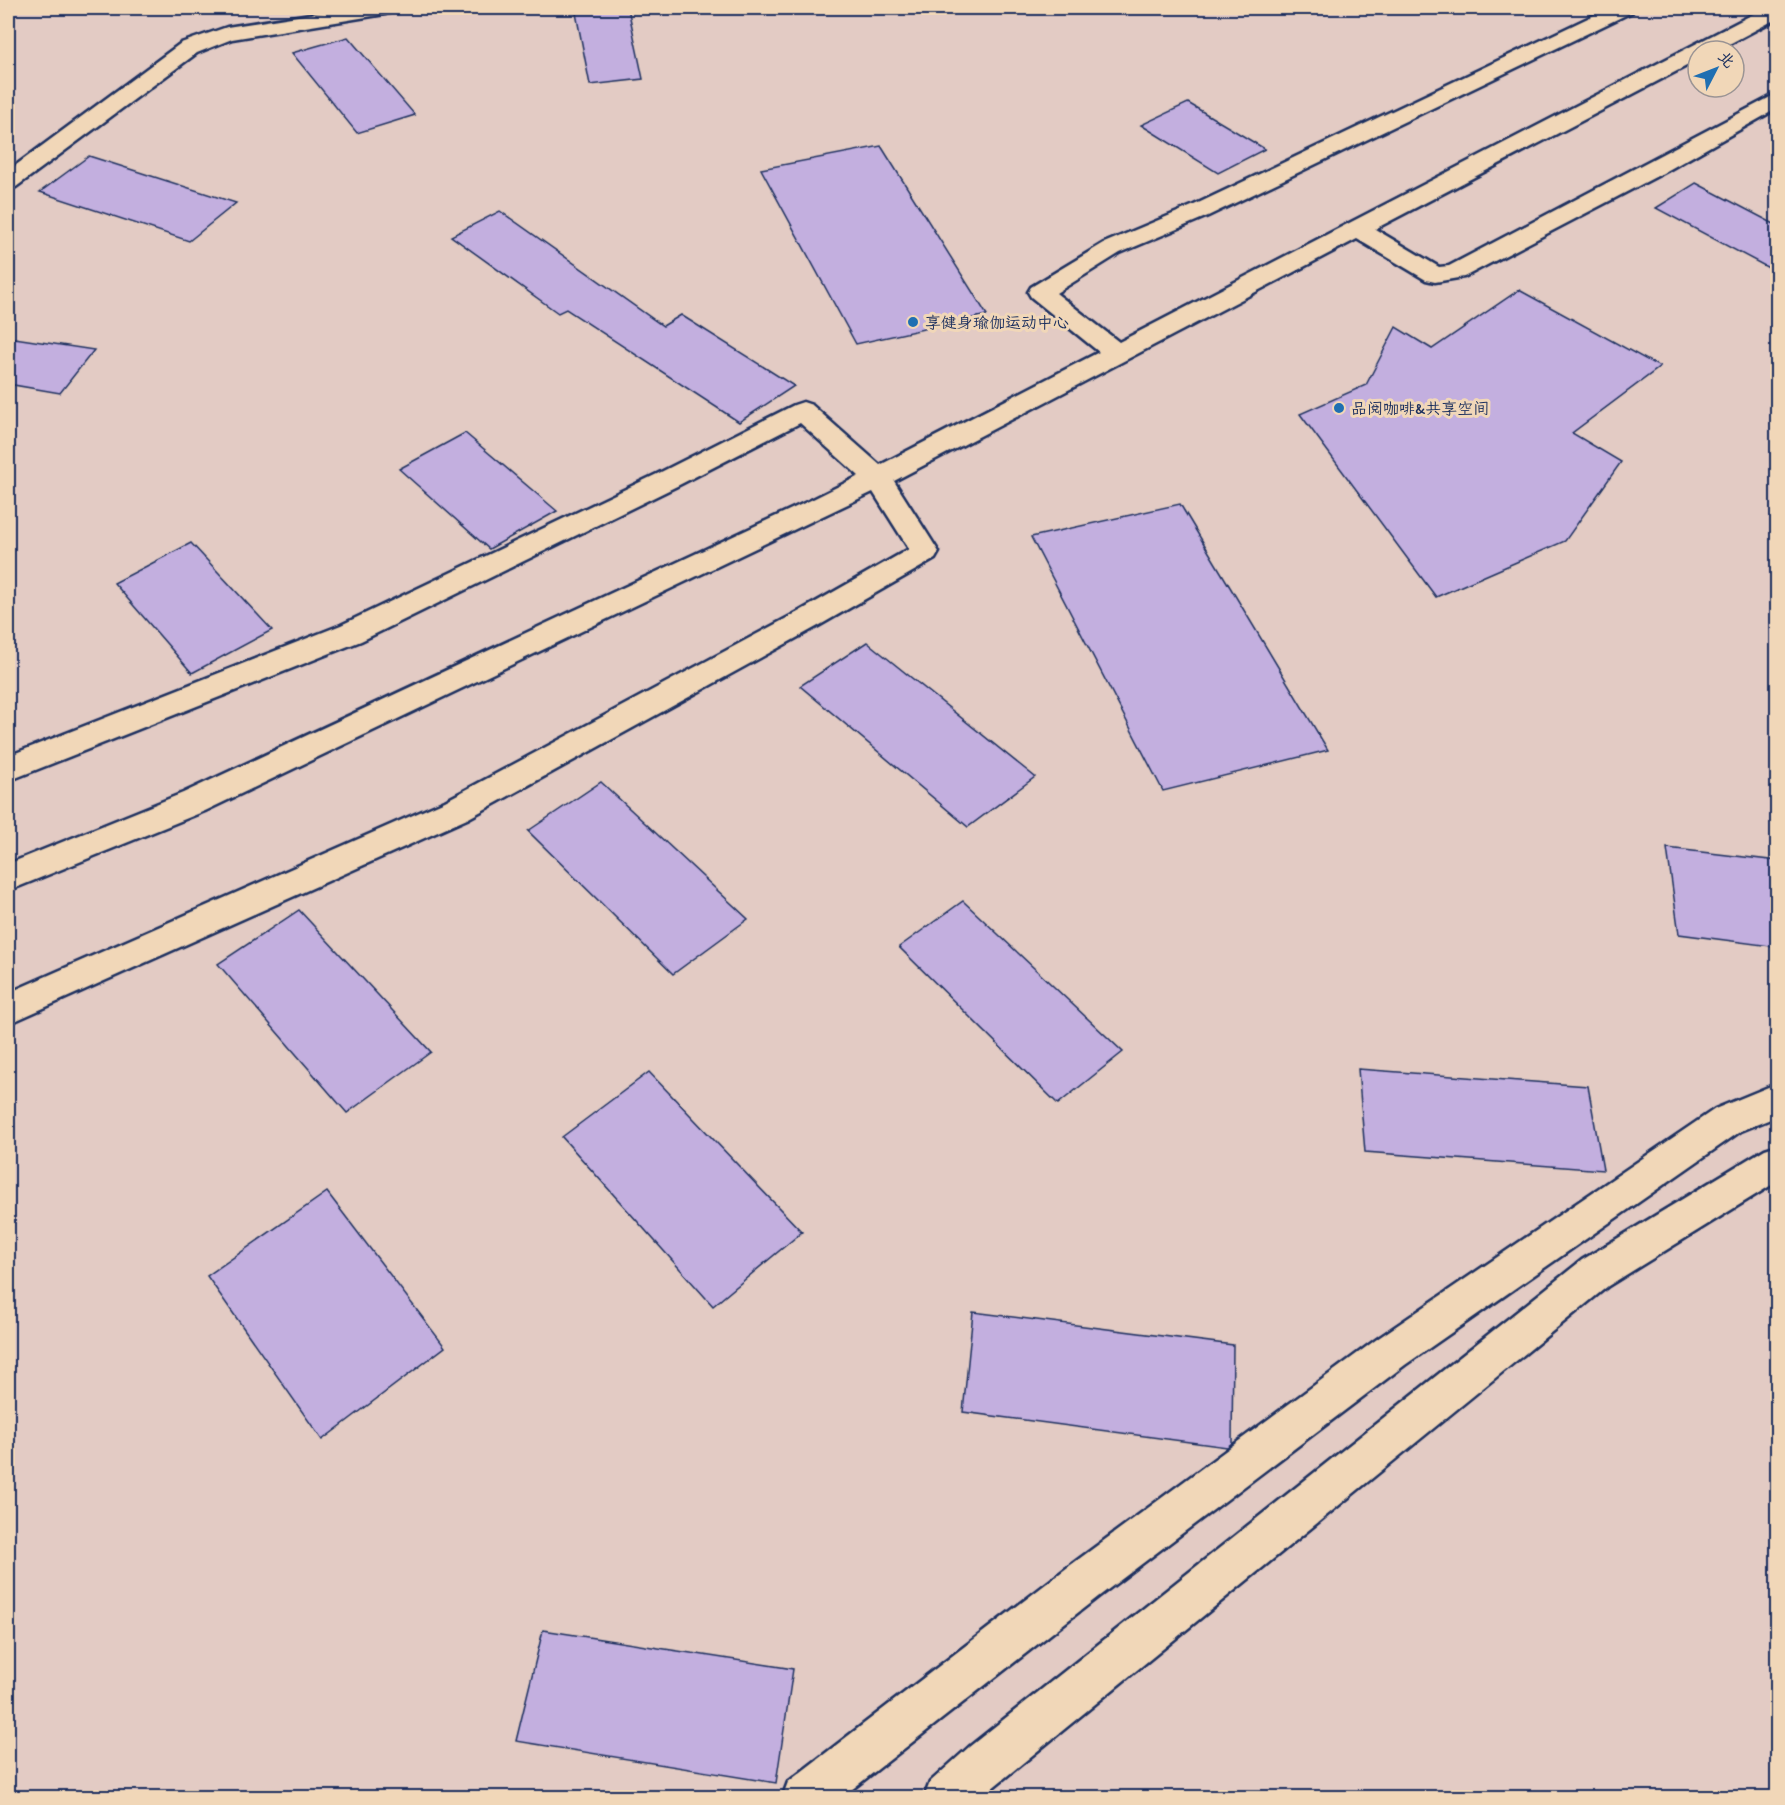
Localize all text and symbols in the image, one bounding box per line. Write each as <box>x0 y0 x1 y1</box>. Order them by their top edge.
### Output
north arrow <box>1686 39 1746 99</box>
text: 北 <box>1714 47 1739 72</box>
place label: 享健身瑜伽运动中心 <box>925 313 1069 332</box>
marker: 享健身瑜伽运动中心 <box>906 315 920 329</box>
place label: 品阅咖啡&共享空间 <box>1351 399 1489 418</box>
marker: 品阅咖啡&共享空间 <box>1332 401 1346 415</box>

